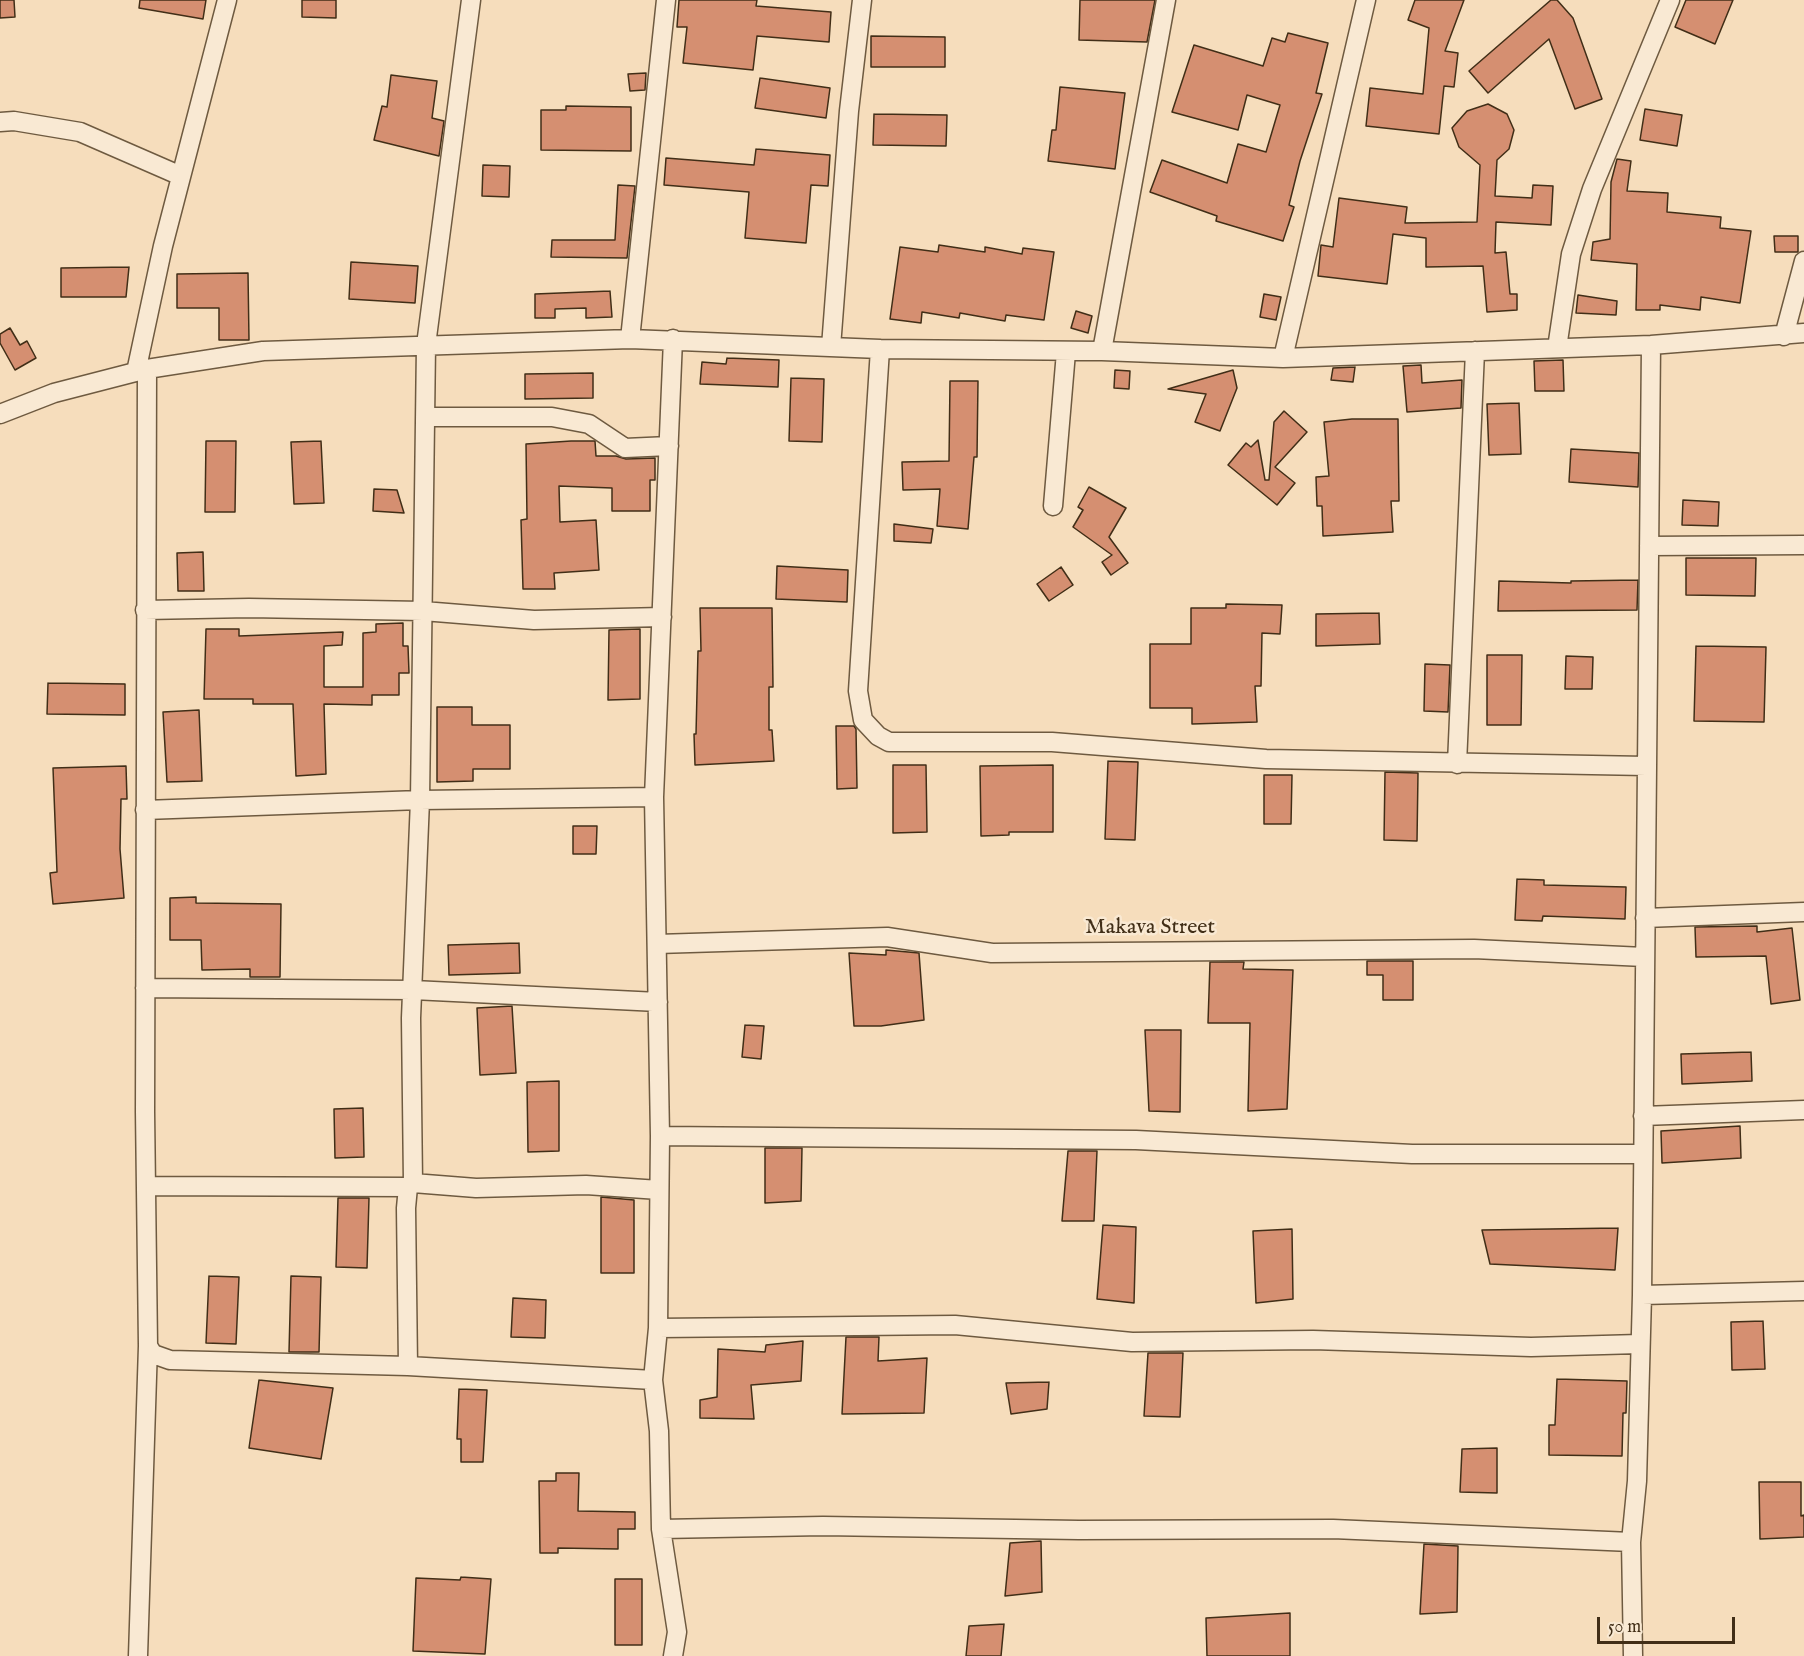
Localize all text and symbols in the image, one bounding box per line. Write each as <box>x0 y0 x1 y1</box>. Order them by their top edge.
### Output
street label: Makava Street <box>1085 915 1215 941</box>
scale bar <box>1600 1605 1738 1643</box>
text: 50 m <box>1608 1616 1641 1639</box>

